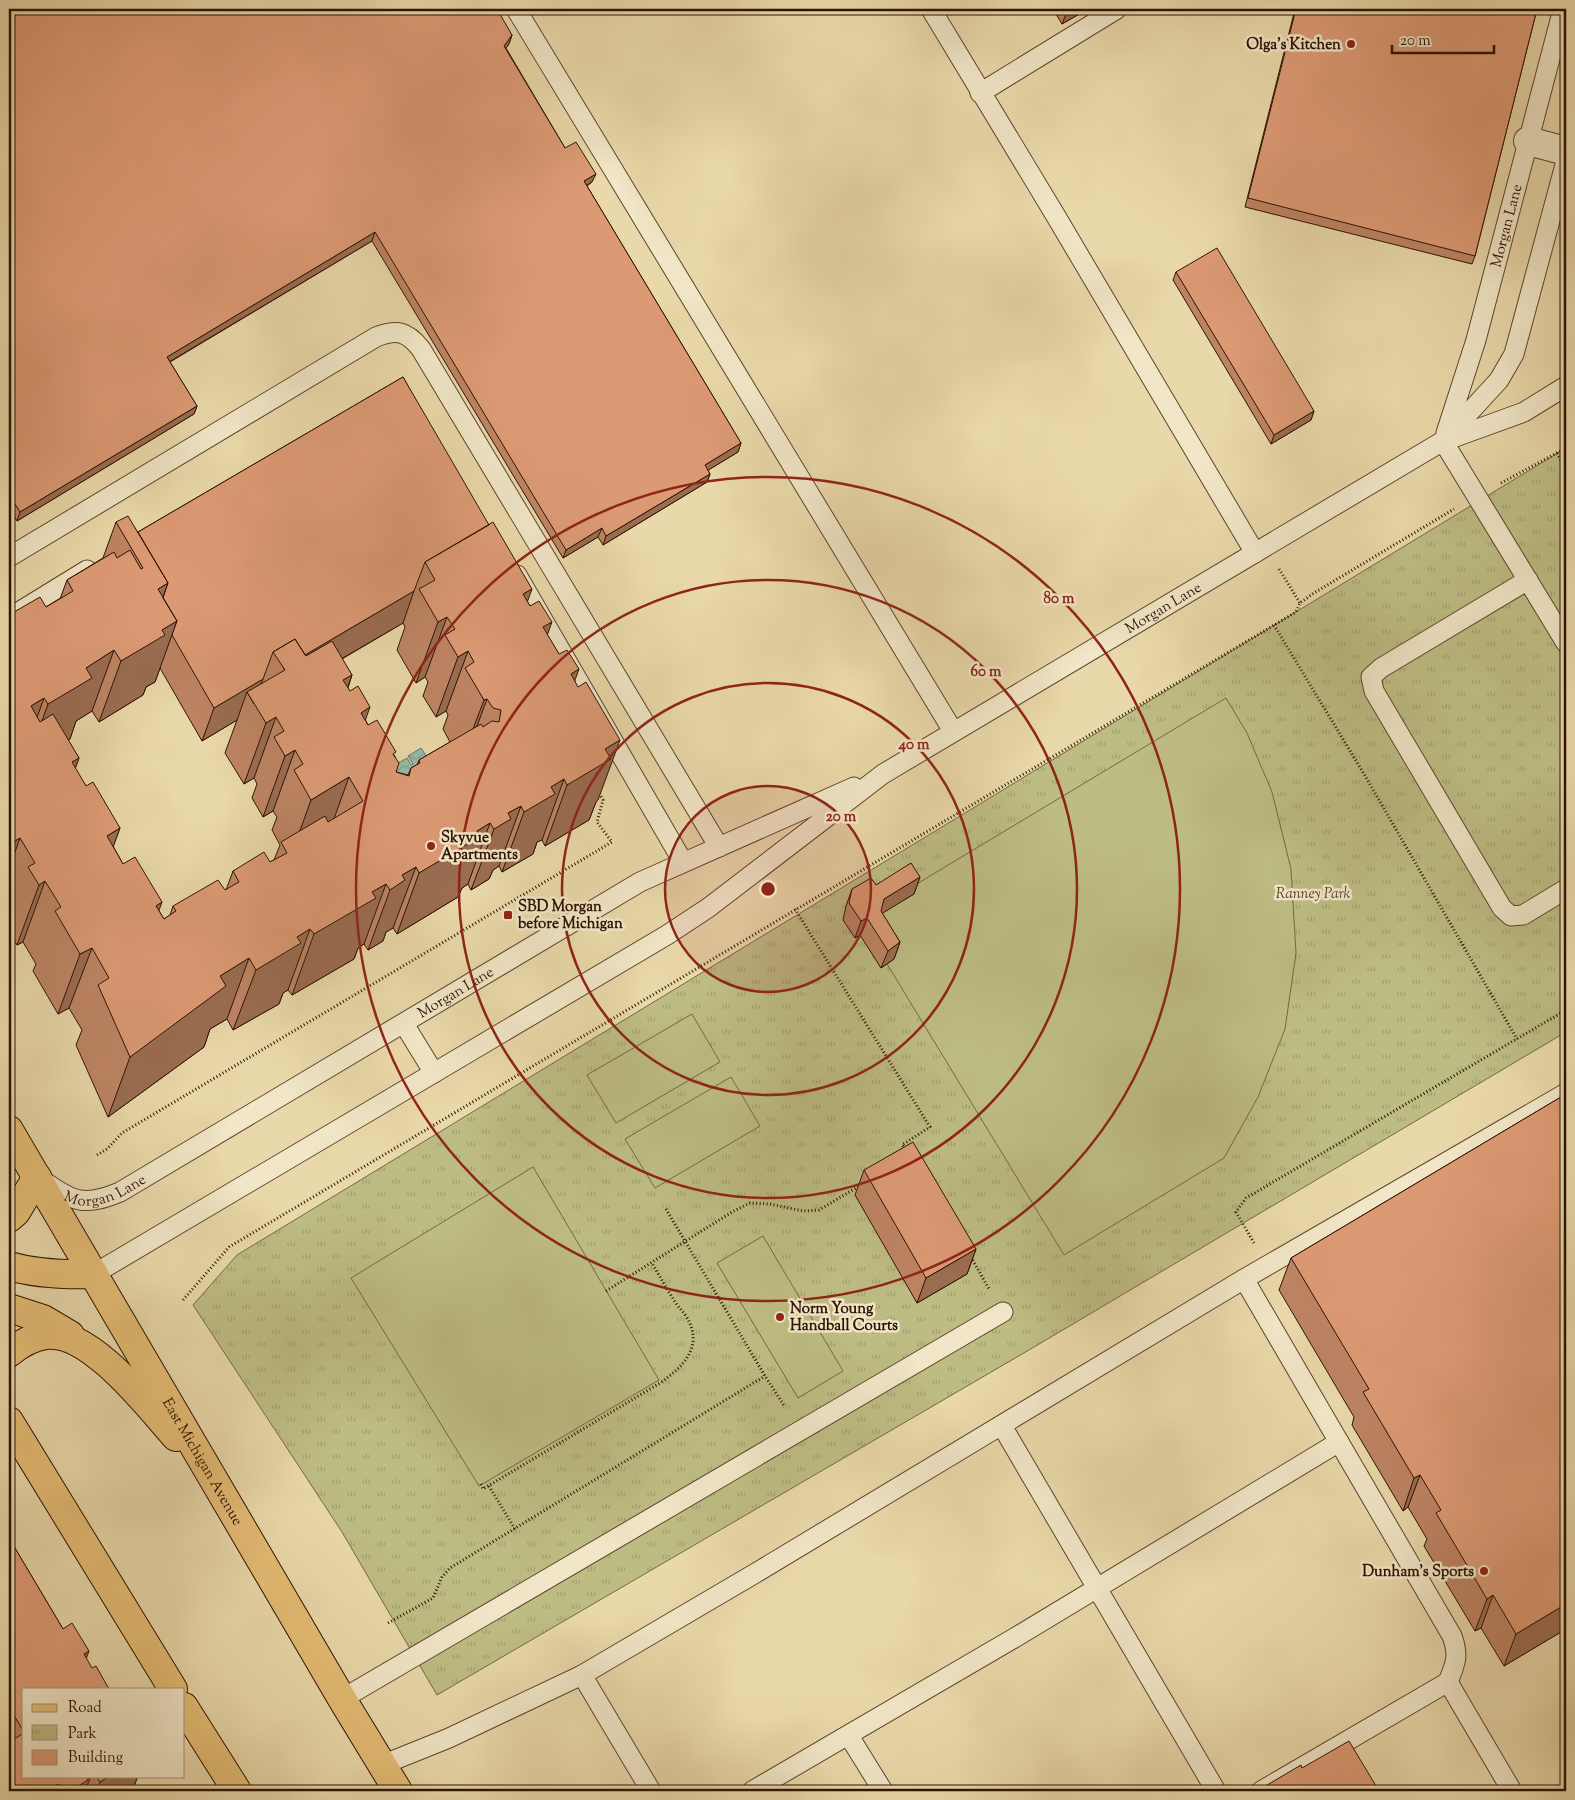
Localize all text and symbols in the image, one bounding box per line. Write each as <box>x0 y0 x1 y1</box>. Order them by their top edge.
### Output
scale bar <box>1392 22 1495 54</box>
text: 20 m <box>1400 31 1431 52</box>
place label: Olga's Kitchen <box>1246 35 1341 56</box>
marker: Olga's Kitchen <box>1345 38 1357 50</box>
street label: Morgan Lane <box>1487 182 1529 270</box>
street label: Morgan Lane <box>1122 578 1206 640</box>
text: 80 m <box>1043 589 1075 610</box>
text: 60 m <box>971 662 1002 683</box>
text: 40 m <box>898 735 930 756</box>
text: 20 m <box>826 807 857 828</box>
place label: Skyvue Apartments <box>441 828 518 866</box>
marker: Skyvue Apartments <box>425 840 437 852</box>
centre of rings <box>759 880 777 898</box>
park label: Ranney Park <box>1276 884 1351 905</box>
place label: SBD Morgan before Michigan <box>517 897 623 935</box>
marker: SBD Morgan before Michigan <box>502 909 514 921</box>
street label: Morgan Lane <box>414 962 498 1024</box>
street label: Morgan Lane <box>60 1170 150 1213</box>
place label: Norm Young Handball Courts <box>790 1299 898 1337</box>
marker: Norm Young Handball Courts <box>774 1311 786 1323</box>
street label: East Michigan Avenue <box>156 1395 247 1530</box>
place label: Dunham's Sports <box>1362 1562 1474 1583</box>
marker: Dunham's Sports <box>1478 1565 1490 1577</box>
legend <box>22 1688 185 1778</box>
text: Road <box>68 1698 102 1719</box>
text: Park <box>68 1724 97 1745</box>
text: Building <box>68 1748 123 1769</box>

